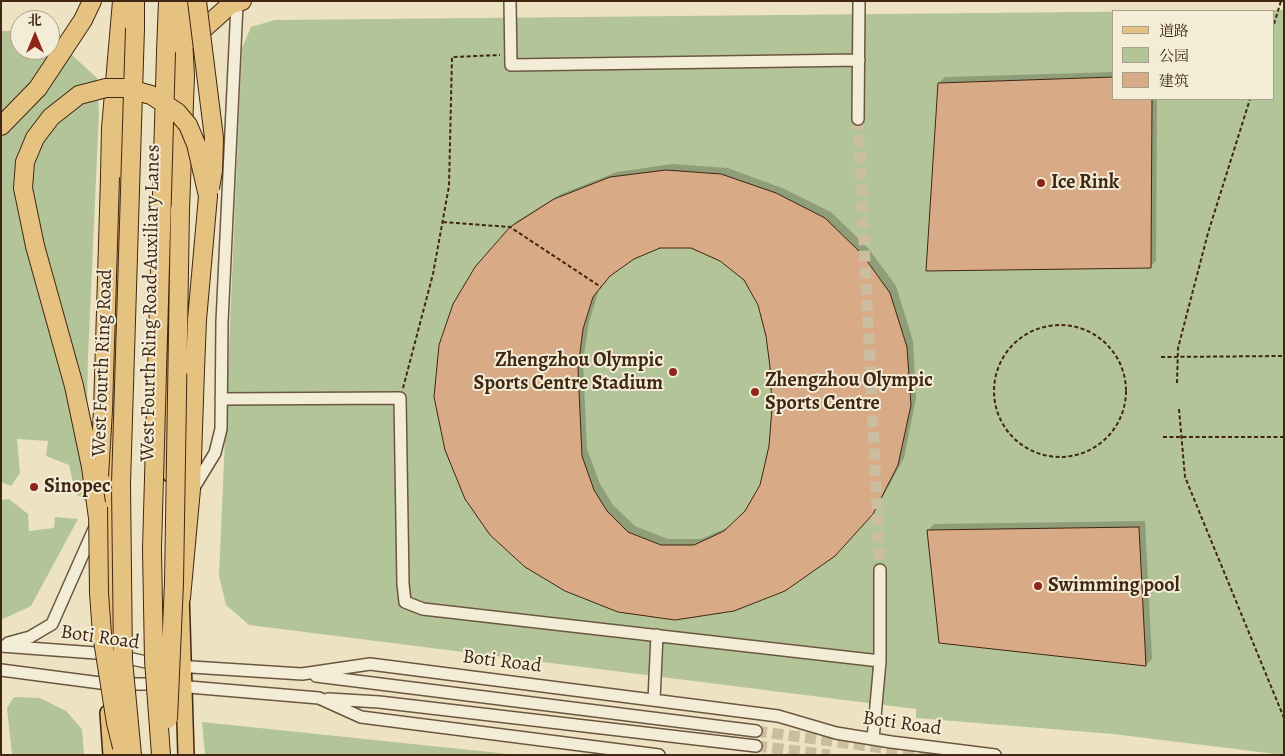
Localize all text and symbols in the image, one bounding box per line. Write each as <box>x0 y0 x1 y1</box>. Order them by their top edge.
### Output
north arrow <box>10 10 60 60</box>
legend <box>1112 10 1275 100</box>
text: 北 <box>28 11 42 30</box>
text: 道路 <box>1159 21 1189 41</box>
text: 公园 <box>1159 46 1189 66</box>
text: 建筑 <box>1159 71 1189 91</box>
street label: West Fourth Ring Road Auxiliary Lanes <box>136 144 166 462</box>
place label: Ice Rink <box>1051 171 1119 195</box>
marker: Ice Rink <box>1035 177 1047 189</box>
street label: West Fourth Ring Road <box>88 269 118 457</box>
place label: Zhengzhou Olympic Sports Centre Stadium <box>473 349 663 396</box>
marker: Zhengzhou Olympic Sports Centre Stadium <box>667 366 679 378</box>
place label: Zhengzhou Olympic Sports Centre <box>765 369 933 416</box>
marker: Zhengzhou Olympic Sports Centre <box>749 386 761 398</box>
place label: Sinopec <box>44 475 111 499</box>
marker: Sinopec <box>28 481 40 493</box>
place label: Swimming pool <box>1048 574 1180 598</box>
marker: Swimming pool <box>1032 580 1044 592</box>
street label: Boti Road <box>59 621 141 655</box>
street label: Boti Road <box>461 645 543 679</box>
street label: Boti Road <box>861 707 943 741</box>

